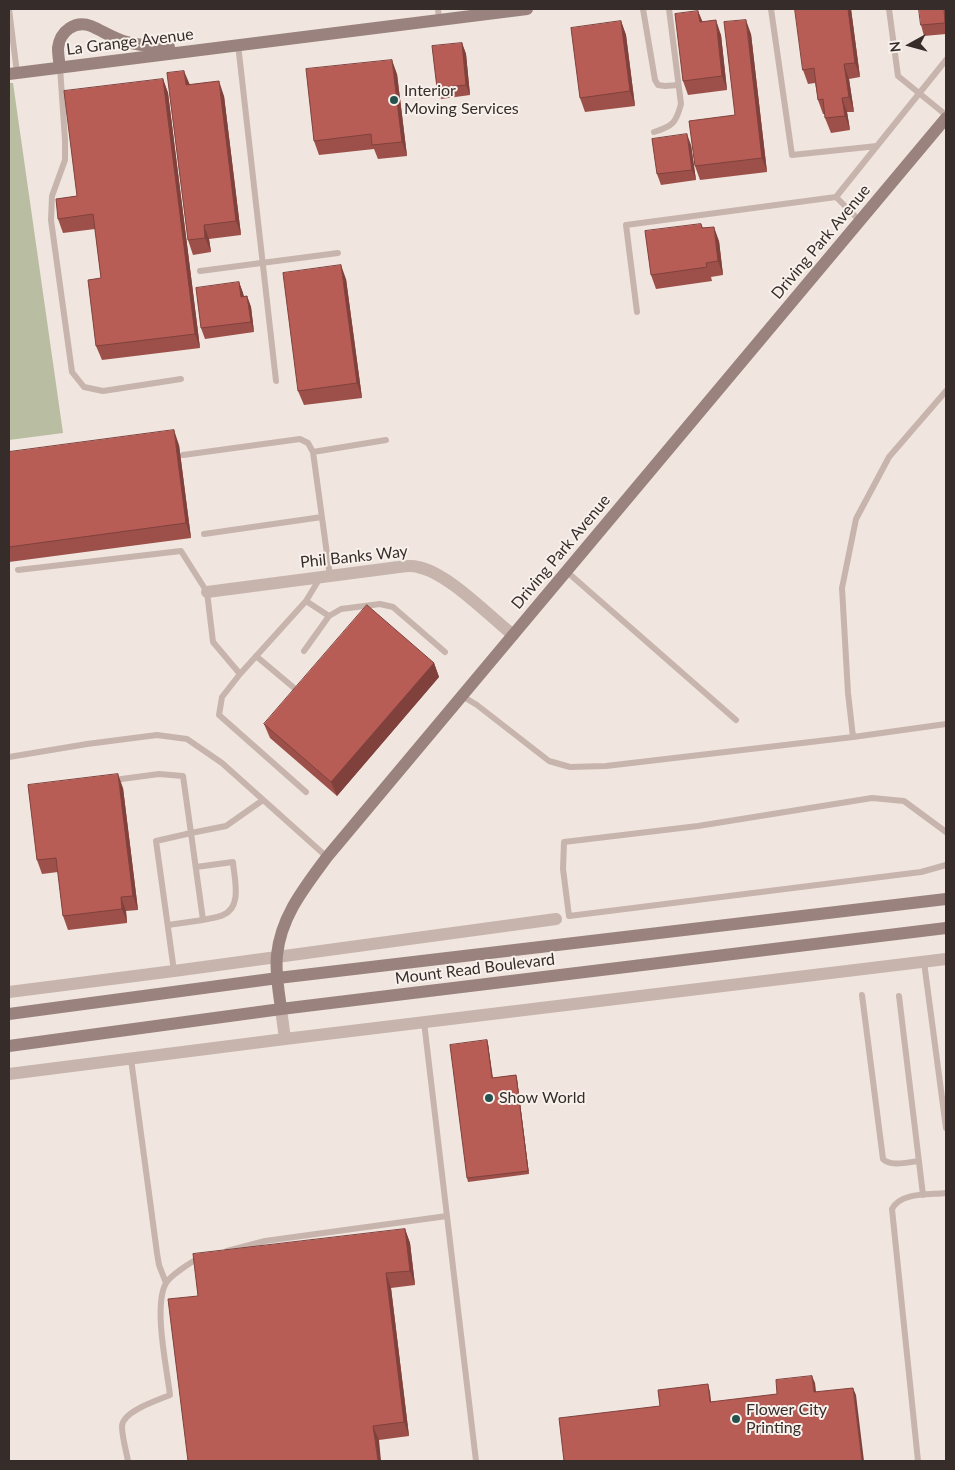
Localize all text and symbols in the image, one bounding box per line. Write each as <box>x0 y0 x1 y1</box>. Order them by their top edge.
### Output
north arrow <box>885 20 935 70</box>
street label: La Grange Avenue <box>65 25 195 59</box>
text: N <box>886 41 904 53</box>
place label: Interior Moving Services <box>404 81 519 119</box>
marker: Interior Moving Services <box>388 94 400 106</box>
street label: Driving Park Avenue <box>768 181 874 303</box>
street label: Driving Park Avenue <box>508 491 614 613</box>
street label: Phil Banks Way <box>299 542 409 572</box>
street label: Mount Read Boulevard <box>394 950 556 988</box>
place label: Show World <box>499 1088 585 1108</box>
marker: Show World <box>483 1092 495 1104</box>
place label: Flower City Printing <box>746 1400 827 1438</box>
marker: Flower City Printing <box>730 1413 742 1425</box>

